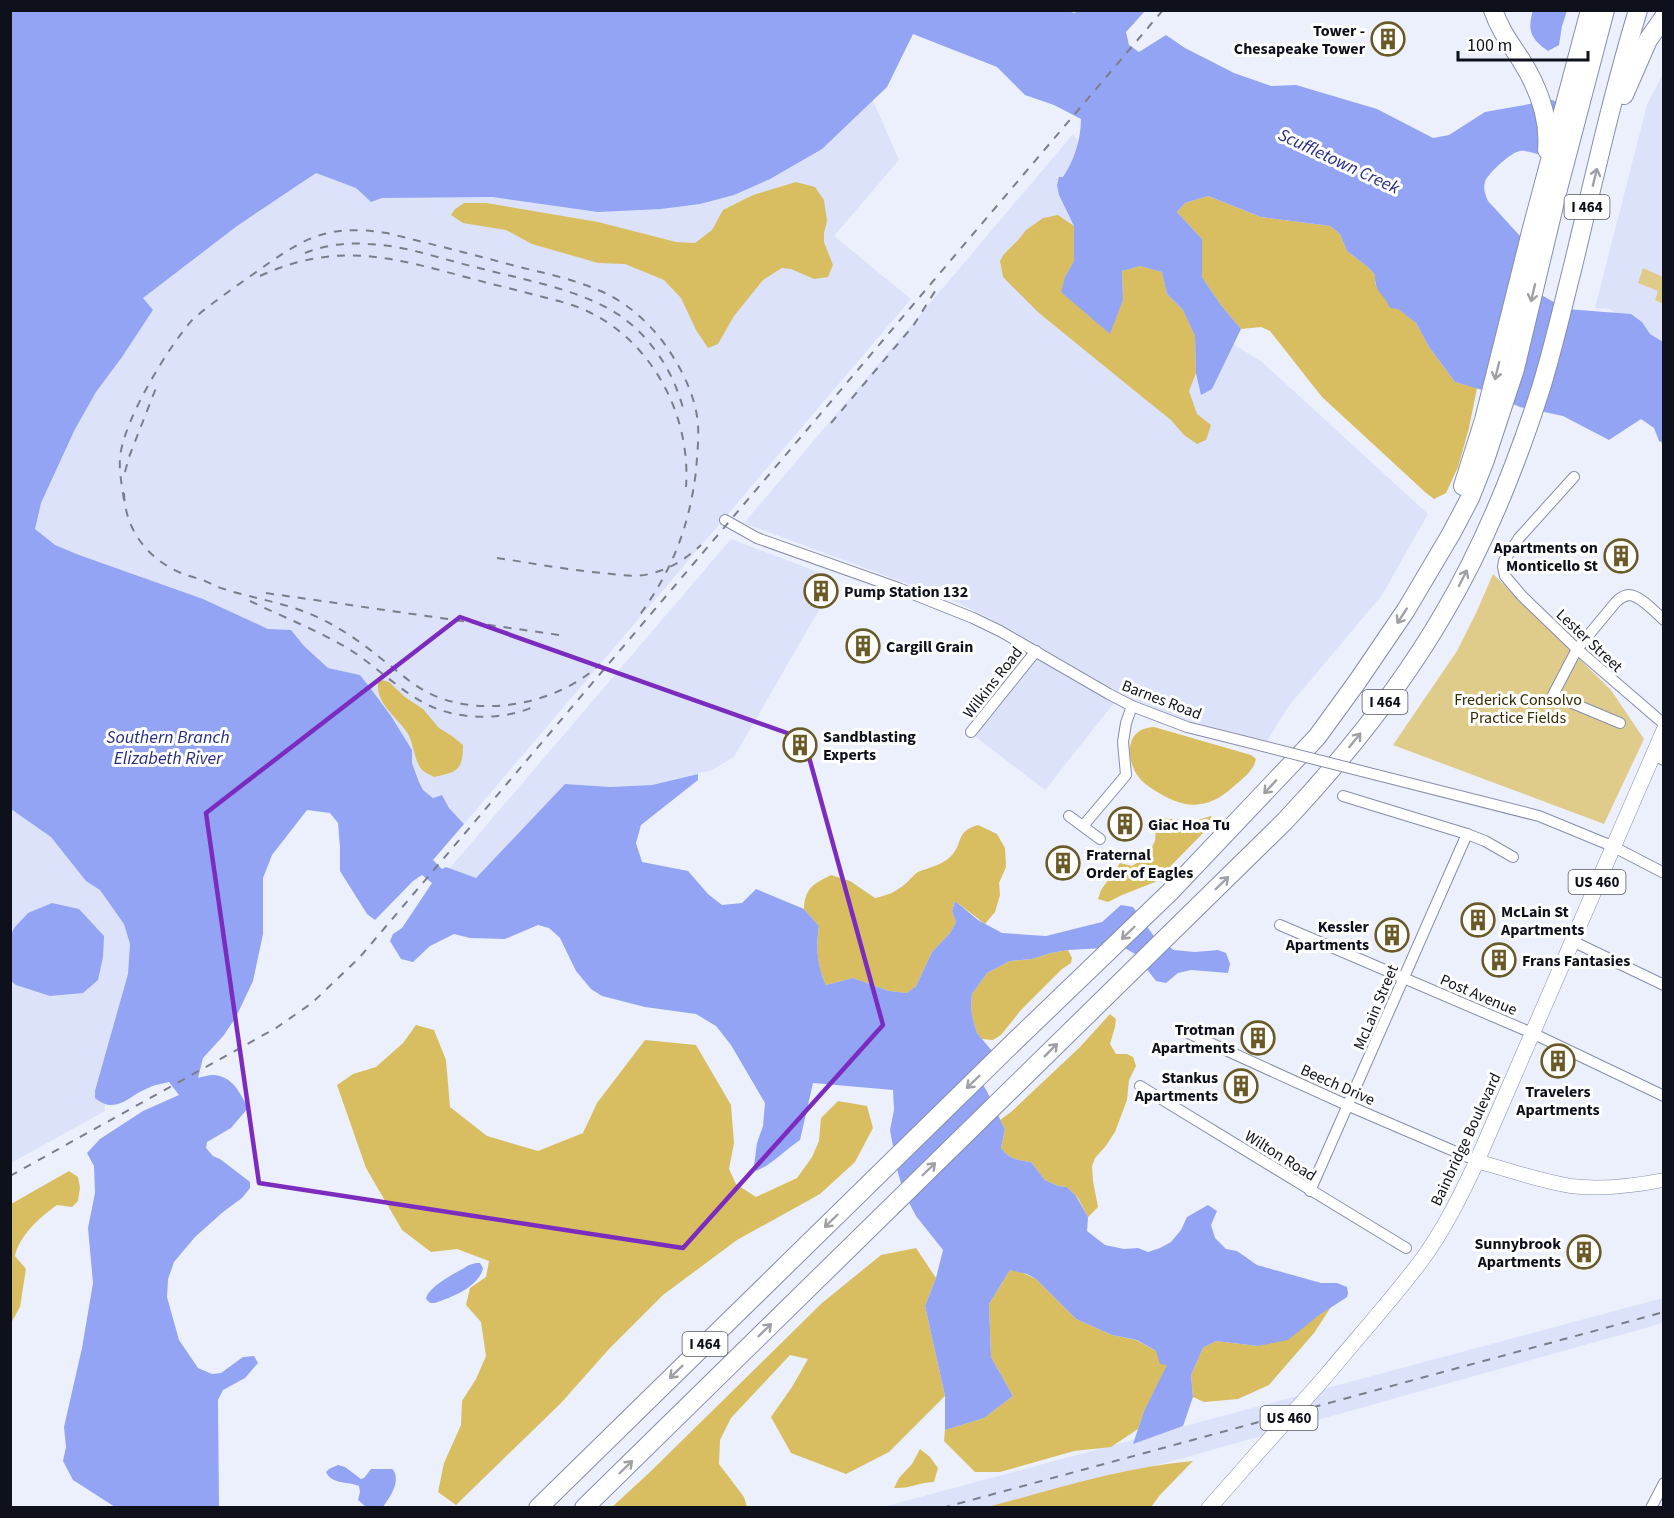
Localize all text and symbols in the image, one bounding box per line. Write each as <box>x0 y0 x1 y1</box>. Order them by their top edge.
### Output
place label: Tower - Chesapeake Tower <box>1234 20 1366 60</box>
building icon: Tower - Chesapeake Tower <box>1370 21 1406 57</box>
scale bar <box>1458 24 1588 62</box>
text: 100 m <box>1467 33 1512 58</box>
water label: Scuffletown Creek <box>1274 122 1404 201</box>
one-way arrow <box>1589 167 1601 186</box>
road number: I 464 <box>1564 195 1610 219</box>
one-way arrow <box>1526 283 1538 302</box>
one-way arrow <box>1490 361 1502 380</box>
place label: Apartments on Monticello St <box>1492 537 1598 577</box>
building icon: Apartments on Monticello St <box>1603 538 1639 574</box>
one-way arrow <box>1457 570 1469 588</box>
building icon: Pump Station 132 <box>803 573 839 609</box>
place label: Pump Station 132 <box>844 581 968 603</box>
street label: Lester Street <box>1551 604 1628 678</box>
one-way arrow <box>1396 607 1408 624</box>
building icon: Cargill Grain <box>845 628 881 664</box>
place label: Cargill Grain <box>886 636 973 658</box>
street label: Wilkins Road <box>958 642 1028 723</box>
street label: Barnes Road <box>1119 675 1205 725</box>
park label: Frederick Consolvo Practice Fields <box>1454 689 1582 729</box>
road number: I 464 <box>1362 690 1408 714</box>
water label: Southern Branch Elizabeth River <box>106 725 230 771</box>
place label: Sandblasting Experts <box>823 726 916 766</box>
building icon: Sandblasting Experts <box>782 727 818 763</box>
one-way arrow <box>1349 733 1362 749</box>
one-way arrow <box>1263 779 1277 794</box>
building icon: Giac Hoa Tu <box>1107 806 1143 842</box>
place label: Giac Hoa Tu <box>1148 814 1230 836</box>
place label: Fraternal Order of Eagles <box>1086 844 1193 884</box>
building icon: Fraternal Order of Eagles <box>1045 845 1081 881</box>
road number: US 460 <box>1568 870 1626 894</box>
one-way arrow <box>1214 875 1229 890</box>
place label: McLain St Apartments <box>1500 901 1584 941</box>
building icon: McLain St Apartments <box>1460 902 1496 938</box>
place label: Kessler Apartments <box>1285 916 1370 956</box>
building icon: Kessler Apartments <box>1374 917 1410 953</box>
one-way arrow <box>1121 925 1136 940</box>
building icon: Frans Fantasies <box>1481 942 1517 978</box>
place label: Frans Fantasies <box>1522 950 1630 972</box>
street label: McLain Street <box>1348 961 1404 1053</box>
street label: Post Avenue <box>1437 969 1521 1021</box>
place label: Trotman Apartments <box>1151 1019 1235 1059</box>
building icon: Trotman Apartments <box>1240 1020 1276 1056</box>
one-way arrow <box>1044 1043 1058 1058</box>
building icon: Travelers Apartments <box>1540 1043 1576 1079</box>
street label: Beech Drive <box>1297 1059 1378 1111</box>
place label: Stankus Apartments <box>1134 1067 1218 1107</box>
building icon: Stankus Apartments <box>1223 1068 1259 1104</box>
street label: Bainbridge Boulevard <box>1425 1069 1506 1210</box>
one-way arrow <box>965 1075 980 1090</box>
place label: Travelers Apartments <box>1515 1081 1600 1121</box>
street label: Wilton Road <box>1240 1125 1321 1187</box>
one-way arrow <box>922 1162 937 1177</box>
one-way arrow <box>823 1214 838 1229</box>
place label: Sunnybrook Apartments <box>1474 1233 1561 1273</box>
building icon: Sunnybrook Apartments <box>1566 1234 1602 1270</box>
one-way arrow <box>758 1323 773 1337</box>
road number: I 464 <box>682 1332 728 1356</box>
one-way arrow <box>669 1365 684 1380</box>
road number: US 460 <box>1260 1406 1318 1430</box>
one-way arrow <box>618 1459 633 1474</box>

